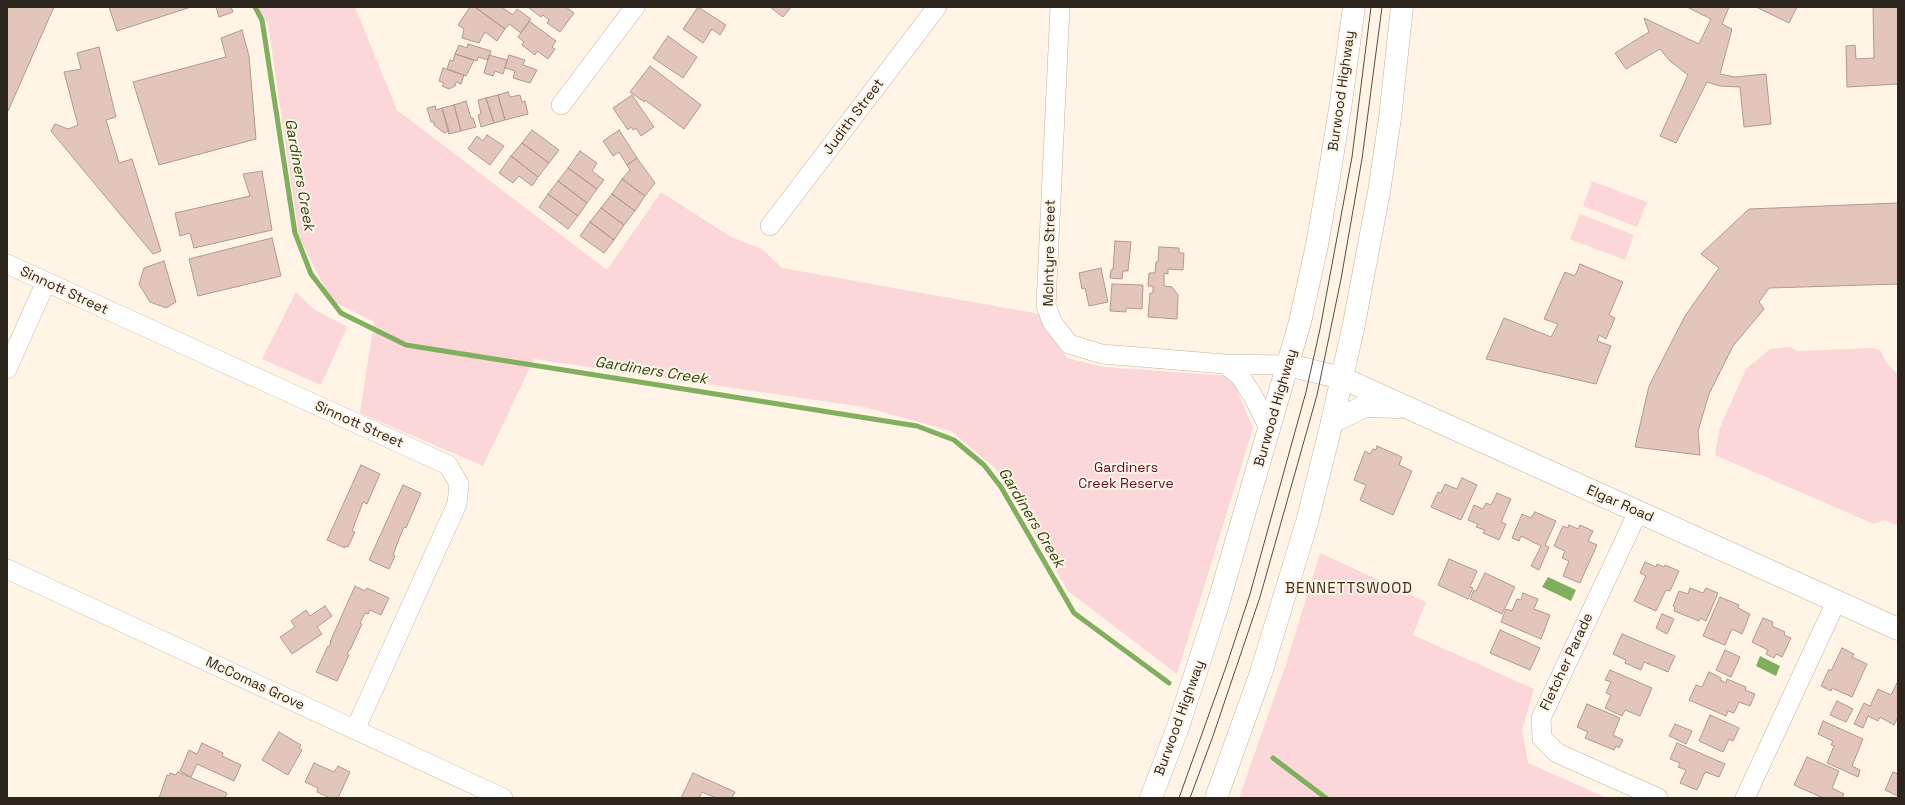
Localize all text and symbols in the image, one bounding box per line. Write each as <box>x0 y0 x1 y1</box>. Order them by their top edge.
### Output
street label: Burwood Highway <box>1325 30 1359 152</box>
street label: Judith Street <box>820 76 888 158</box>
water label: Gardiners Creek <box>280 118 318 232</box>
street label: McIntyre Street <box>1041 199 1059 307</box>
street label: Sinnott Street <box>17 263 111 319</box>
street label: Burwood Highway <box>1251 347 1301 469</box>
water label: Gardiners Creek <box>594 353 708 389</box>
street label: Sinnott Street <box>312 398 406 452</box>
park label: Gardiners Creek Reserve <box>1078 460 1174 492</box>
water label: Gardiners Creek <box>994 465 1068 571</box>
street label: Elgar Road <box>1584 482 1656 526</box>
district label: BENNETTSWOOD <box>1285 580 1413 598</box>
street label: Fletcher Parade <box>1537 610 1597 714</box>
street label: McComas Grove <box>203 654 307 714</box>
street label: Burwood Highway <box>1151 658 1209 778</box>

